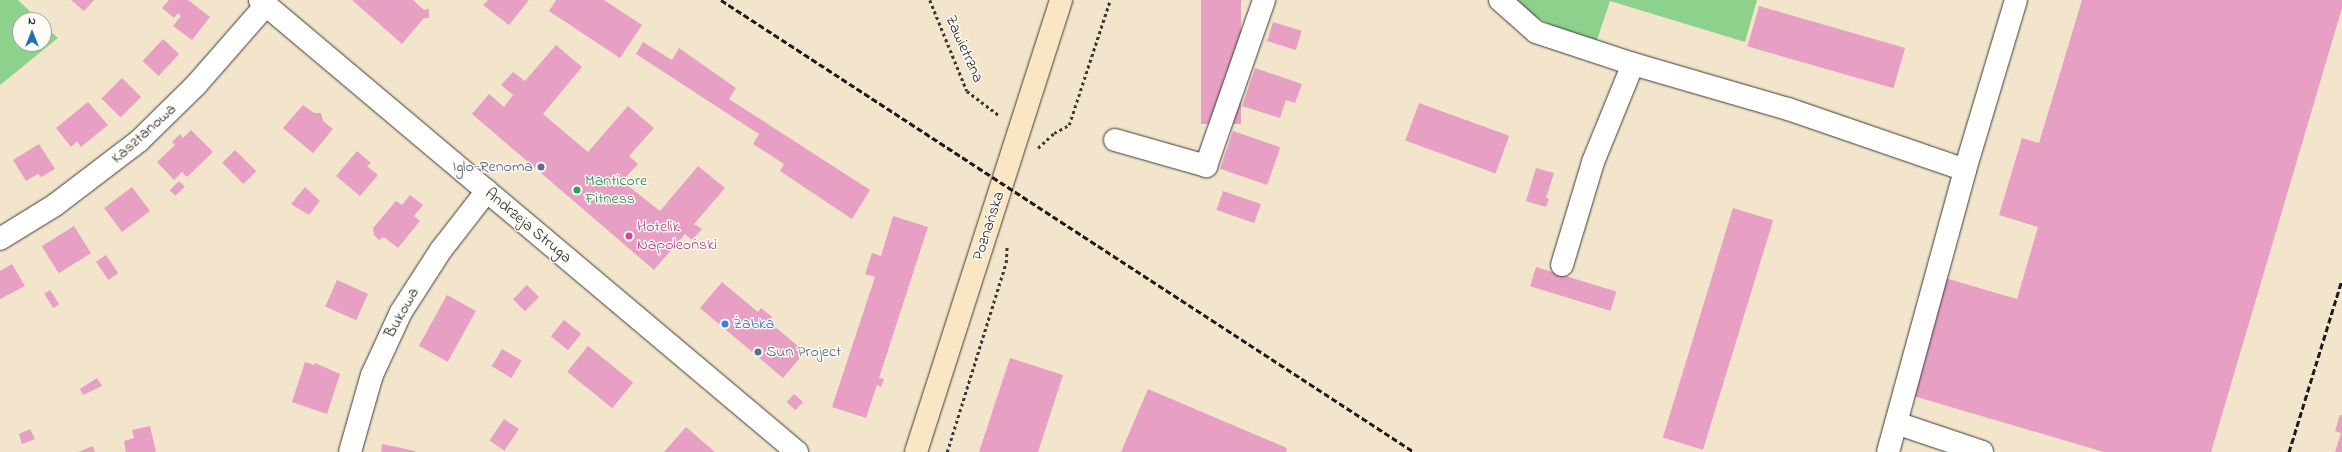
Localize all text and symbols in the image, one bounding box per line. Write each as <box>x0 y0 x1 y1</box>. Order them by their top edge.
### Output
north arrow <box>12 12 52 52</box>
street label: Zawietrzna <box>941 12 987 86</box>
text: N <box>28 13 36 29</box>
street label: Kasztanowa <box>108 100 180 168</box>
place label: Iglo-Renoma <box>452 157 533 177</box>
marker: Iglo-Renoma <box>536 162 546 172</box>
place label: Manticore Fitness <box>585 171 647 209</box>
street label: Andrzeja Struga <box>481 184 575 268</box>
marker: Manticore Fitness <box>572 185 582 195</box>
street label: Poznańska <box>969 189 1009 263</box>
place label: Hotelik Napoleoński <box>637 217 717 255</box>
marker: Hotelik Napoleoński <box>624 231 634 241</box>
street label: Bukowa <box>380 285 424 341</box>
place label: Żabka <box>733 314 774 334</box>
marker: Żabka <box>720 319 730 329</box>
place label: Sun Project <box>766 342 841 362</box>
marker: Sun Project <box>753 347 763 357</box>

